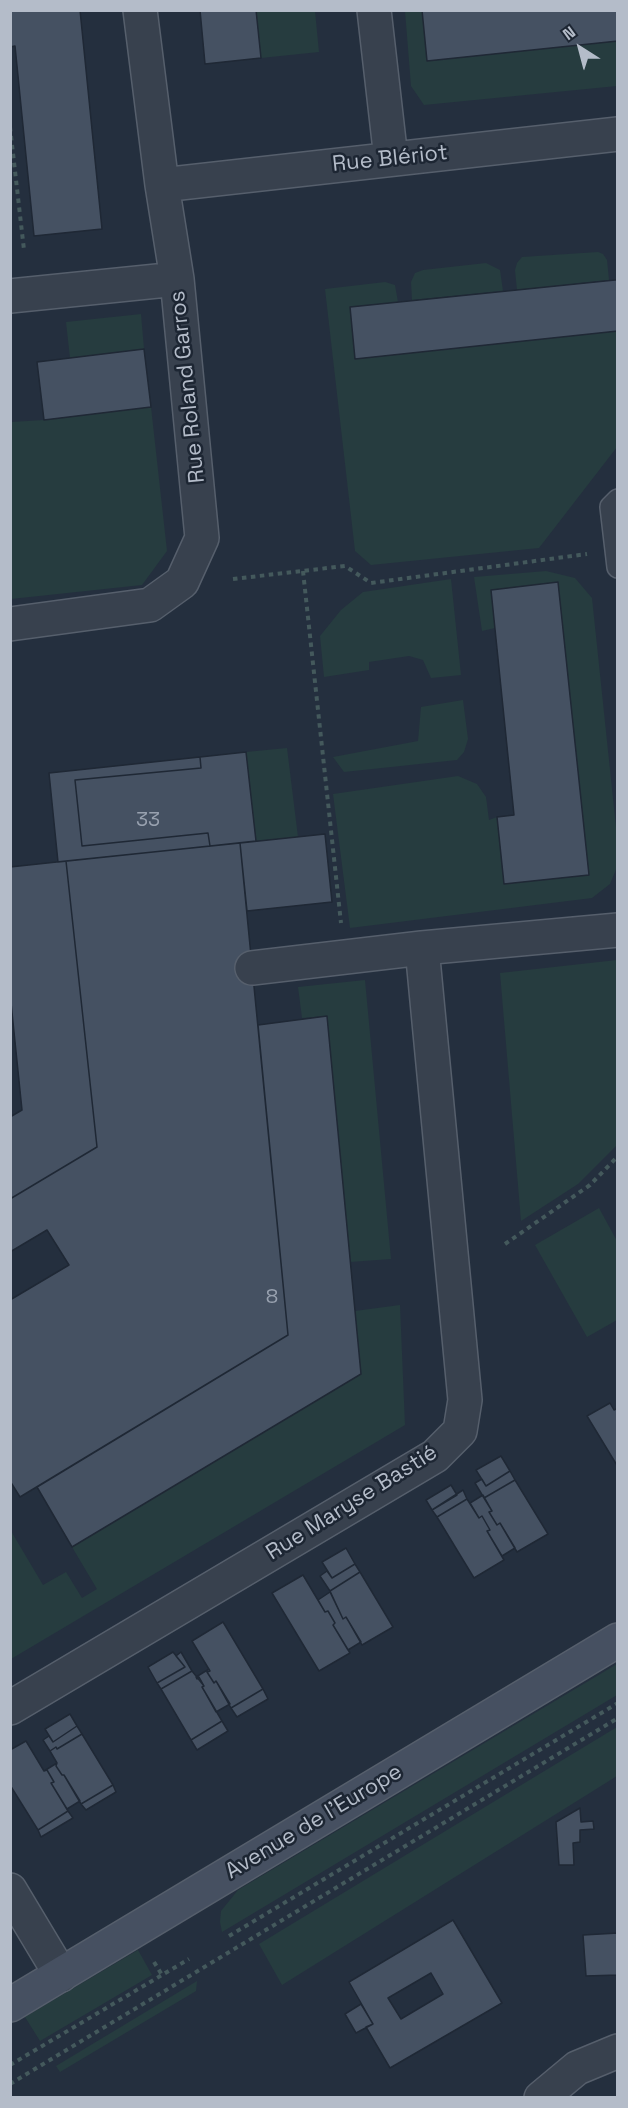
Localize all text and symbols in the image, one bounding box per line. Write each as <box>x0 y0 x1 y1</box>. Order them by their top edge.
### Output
north arrow <box>550 18 610 78</box>
text: N <box>559 21 580 45</box>
street label: Rue Blériot <box>331 140 449 178</box>
street label: Rue Roland Garros <box>165 289 211 485</box>
house number: 33 <box>136 809 160 833</box>
house number: 8 <box>266 1286 278 1310</box>
street label: Rue Maryse Bastié <box>262 1440 442 1566</box>
street label: Avenue de l'Europe <box>221 1759 407 1885</box>

